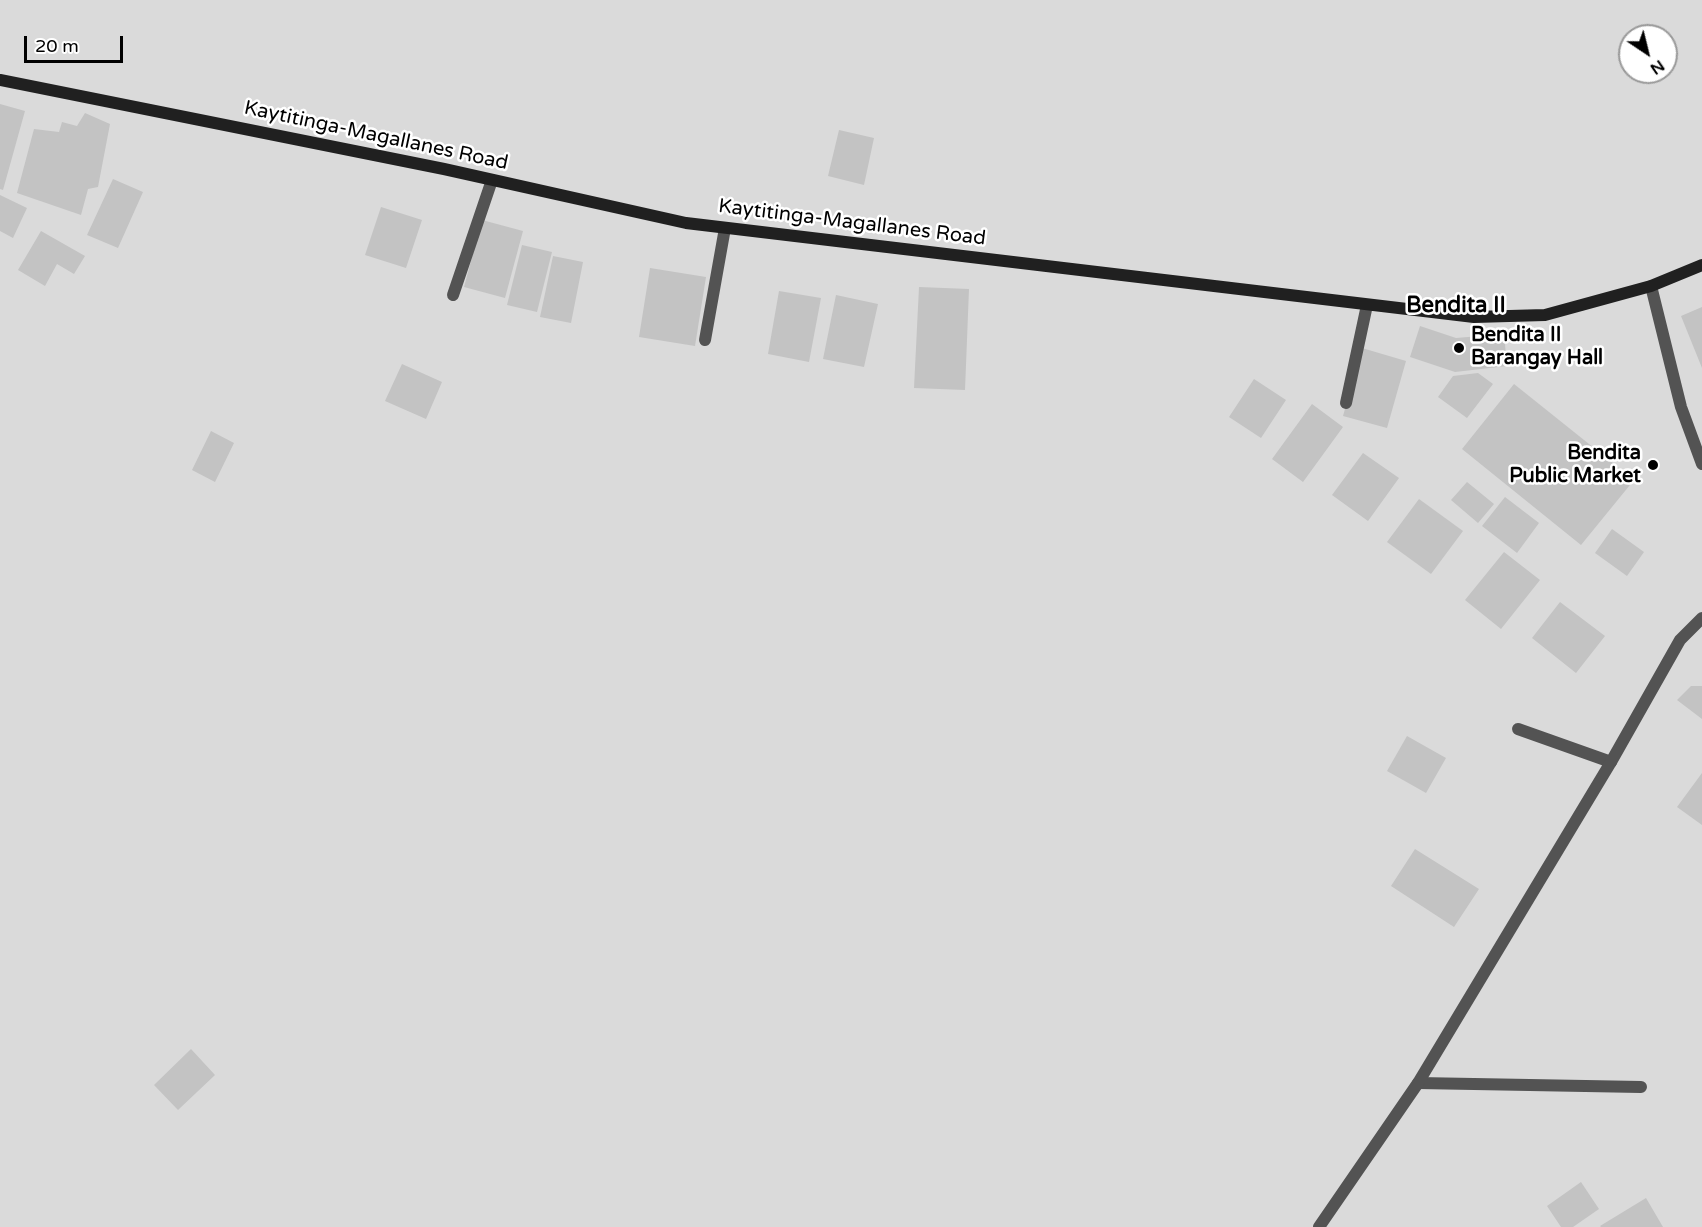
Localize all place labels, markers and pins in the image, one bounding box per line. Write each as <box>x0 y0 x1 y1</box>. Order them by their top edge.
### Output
place label: Bendita II Barangay Hall <box>1471 324 1603 371</box>
marker: Bendita II Barangay Hall <box>1452 341 1466 355</box>
place label: Bendita Public Market <box>1509 442 1641 489</box>
marker: Bendita Public Market <box>1646 458 1660 472</box>

